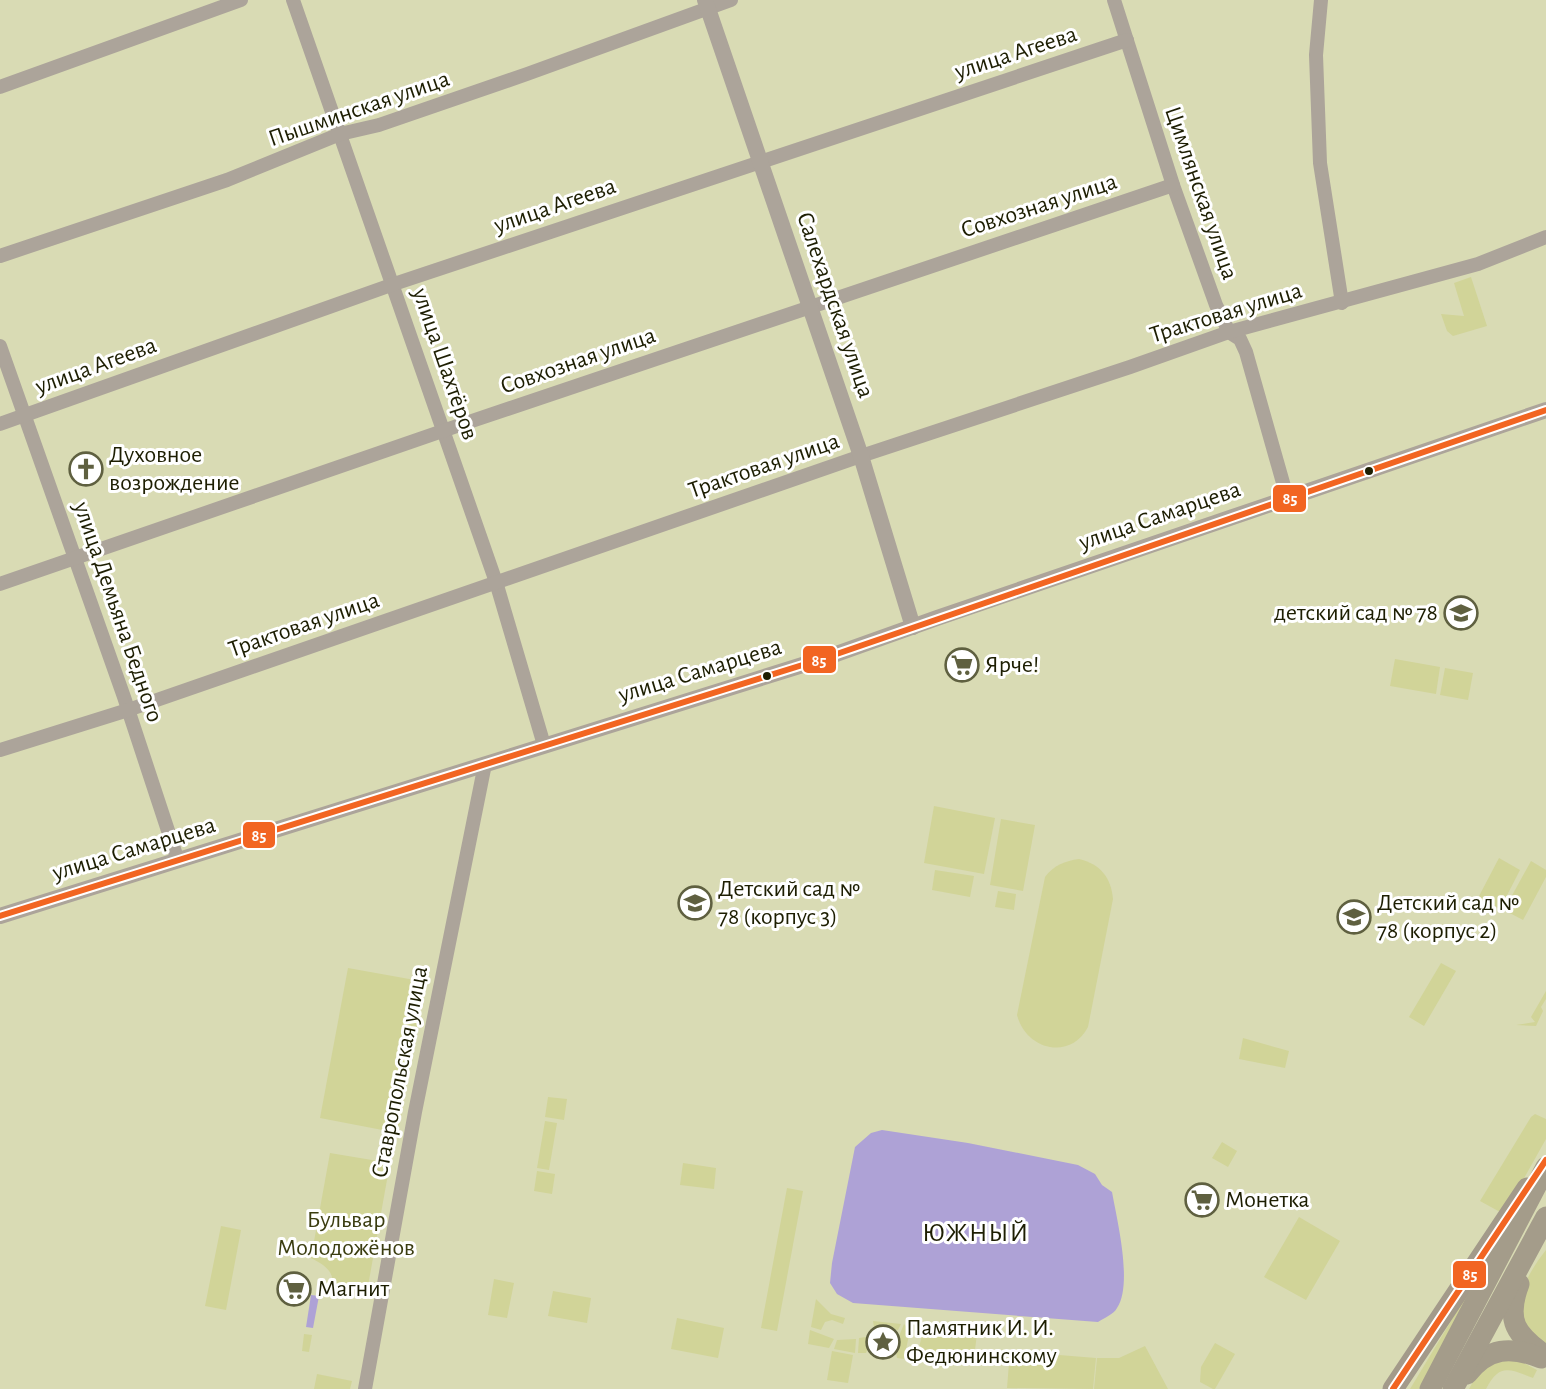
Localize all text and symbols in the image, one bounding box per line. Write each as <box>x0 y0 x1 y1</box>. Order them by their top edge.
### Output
street label: улица Агеева <box>951 22 1080 84</box>
street label: Пышминская улица <box>265 67 453 151</box>
street label: Цимлянская улица <box>1160 103 1242 283</box>
street label: Совхозная улица <box>958 169 1120 243</box>
street label: улица Агеева <box>490 174 619 238</box>
street label: Салехардская улица <box>792 209 878 401</box>
street label: Трактовая улица <box>1147 278 1305 348</box>
street label: улица Шахтёров <box>407 284 482 443</box>
street label: Совхозная улица <box>497 323 659 399</box>
street label: улица Агеева <box>31 333 160 399</box>
street label: Трактовая улица <box>686 429 842 503</box>
place label: Духовное возрождение <box>109 443 240 495</box>
church icon: Духовное возрождение <box>68 451 104 487</box>
unlabelled marker <box>1363 465 1375 477</box>
street label: улица Самарцева <box>1075 477 1244 555</box>
line badge: 85 <box>1272 484 1307 513</box>
text: 85 <box>1283 491 1297 507</box>
street label: улица Демьяна Бедного <box>69 498 167 725</box>
street label: Трактовая улица <box>226 588 382 662</box>
school or university icon: детский сад № 78 <box>1443 595 1479 631</box>
place label: детский сад № 78 <box>1274 601 1438 625</box>
street label: улица Самарцева <box>615 635 784 707</box>
line badge: 85 <box>802 645 837 674</box>
supermarket icon: Ярче! <box>944 647 980 683</box>
text: 85 <box>812 653 826 669</box>
place label: Ярче! <box>985 653 1039 677</box>
unlabelled marker <box>761 670 773 682</box>
street label: улица Самарцева <box>49 813 218 885</box>
line badge: 85 <box>242 821 276 849</box>
text: 85 <box>252 828 266 844</box>
place label: Детский сад № 78 (корпус 3) <box>718 877 860 929</box>
school or university icon: Детский сад № 78 (корпус 3) <box>677 885 713 921</box>
place label: Детский сад № 78 (корпус 2) <box>1377 891 1519 943</box>
school or university icon: Детский сад № 78 (корпус 2) <box>1336 899 1372 935</box>
street label: Ставропольская улица <box>368 964 432 1180</box>
supermarket icon: Монетка <box>1184 1182 1220 1218</box>
place label: Монетка <box>1225 1188 1310 1212</box>
park label: Бульвар Молодожёнов <box>277 1208 415 1260</box>
district label: ЮЖНЫЙ <box>922 1220 1030 1246</box>
line badge: 85 <box>1452 1260 1487 1289</box>
text: 85 <box>1463 1267 1477 1283</box>
supermarket icon: Магнит <box>276 1271 312 1307</box>
place label: Магнит <box>317 1277 389 1301</box>
place label: Памятник И. И. Федюнинскому <box>906 1316 1058 1368</box>
place icon: Памятник И. И. Федюнинскому <box>865 1324 901 1360</box>

